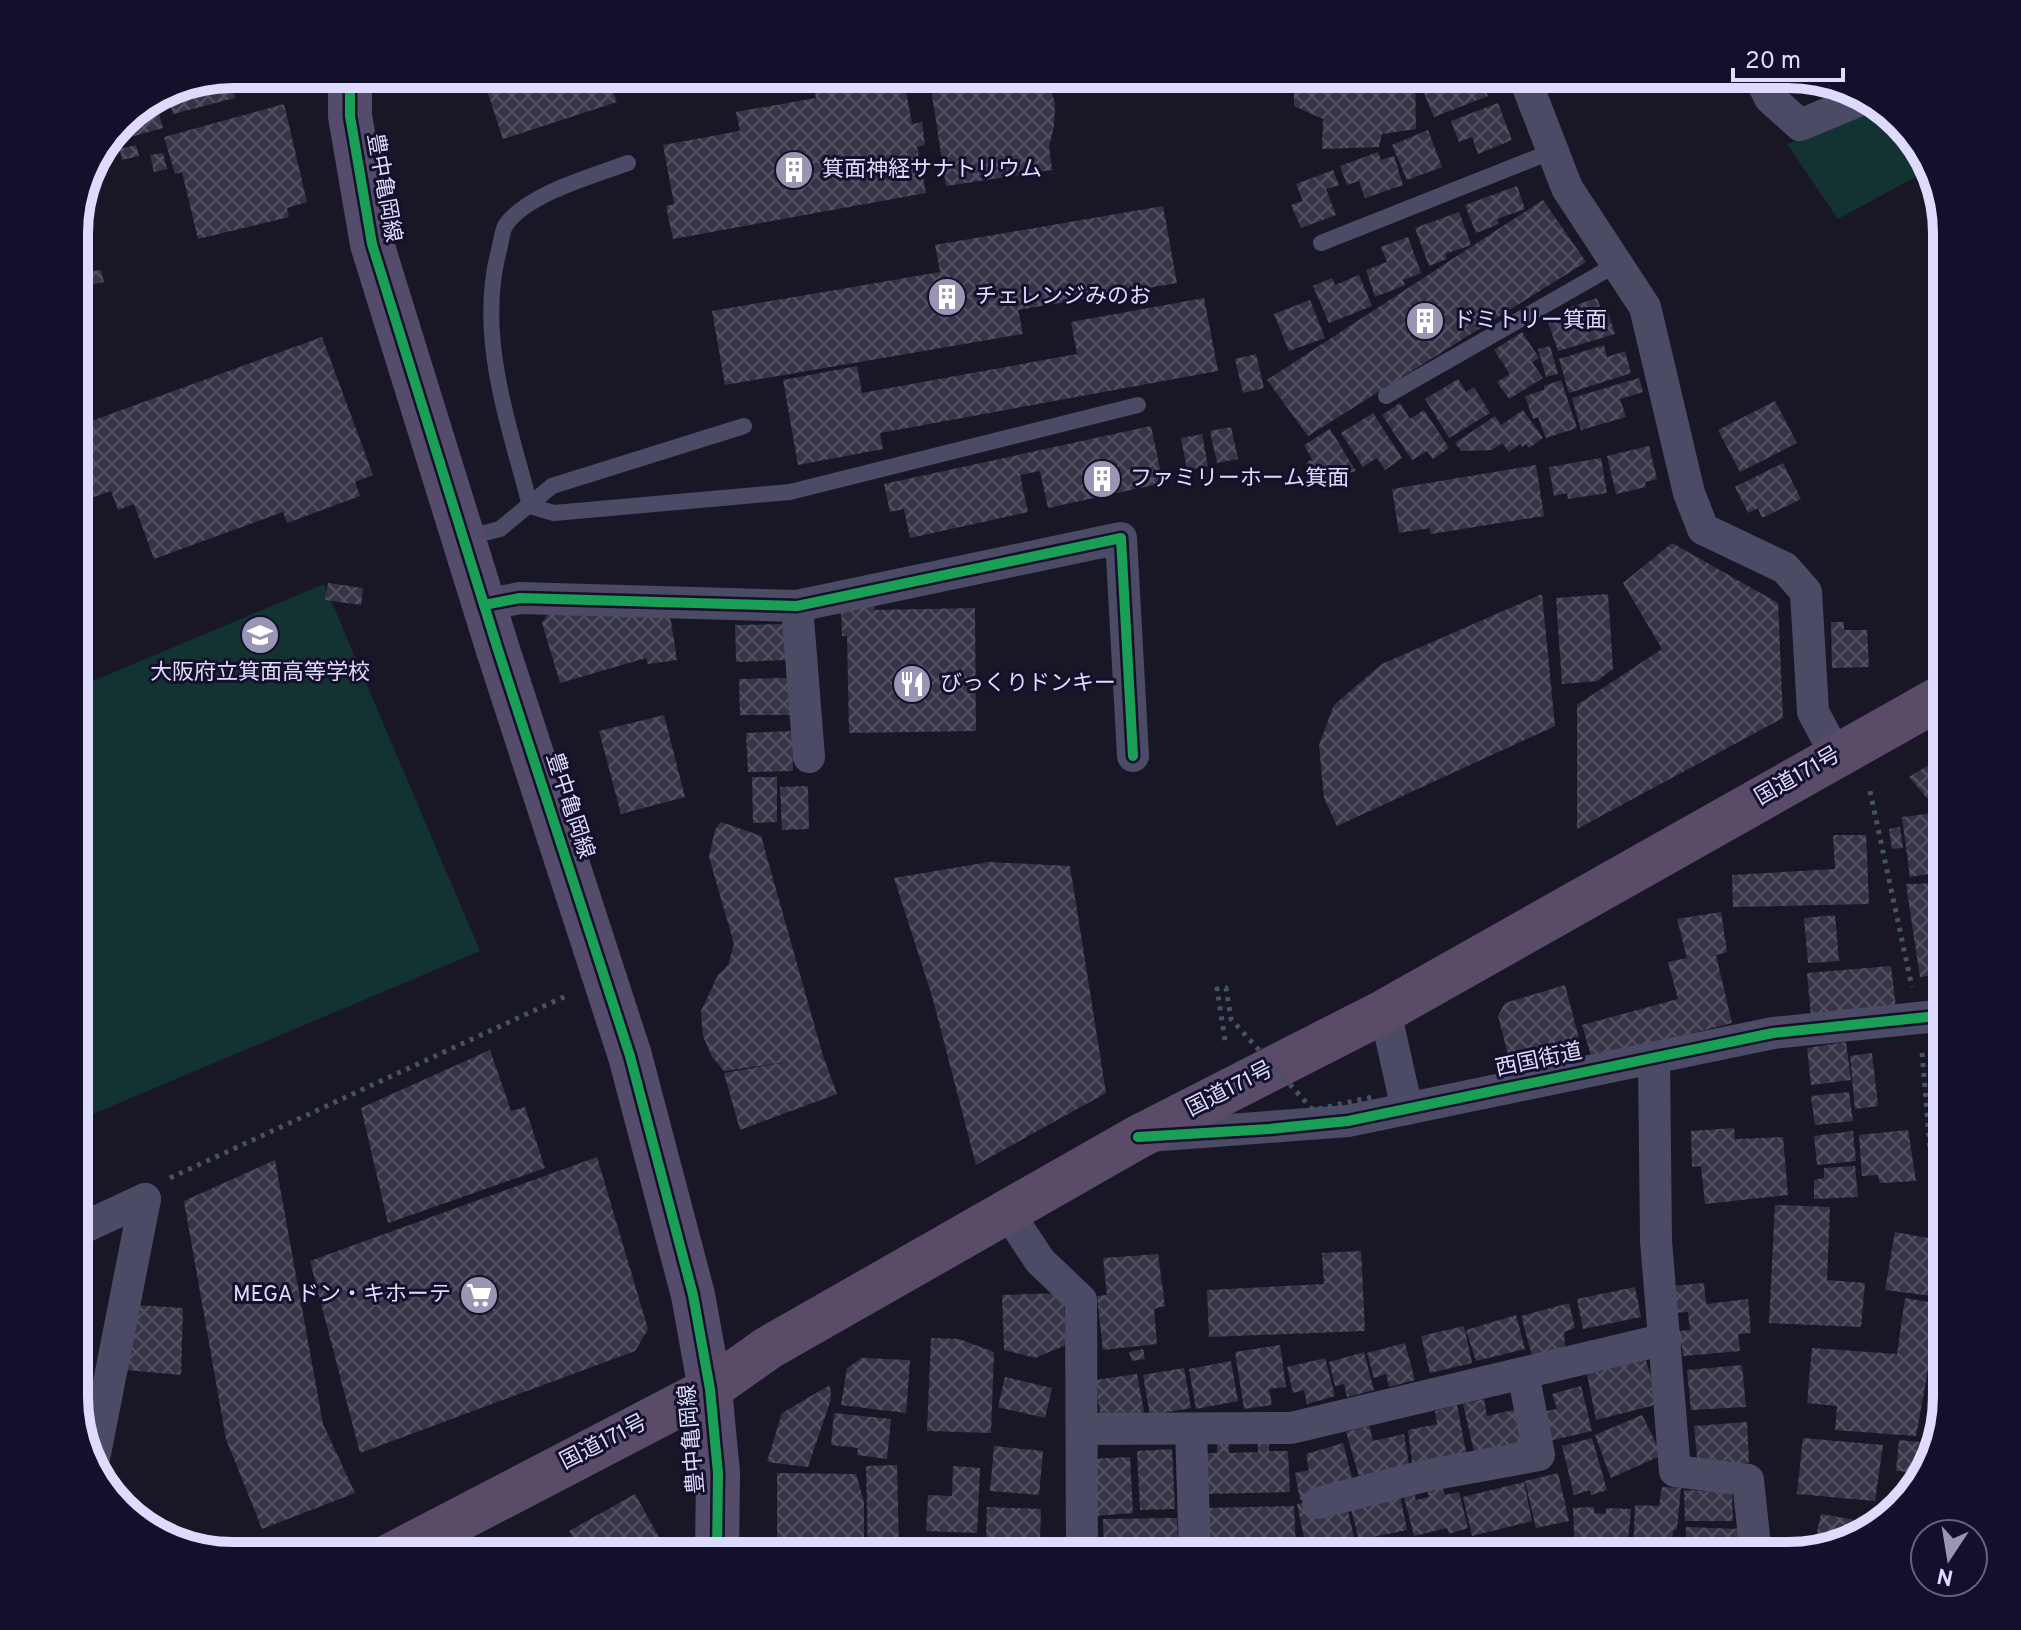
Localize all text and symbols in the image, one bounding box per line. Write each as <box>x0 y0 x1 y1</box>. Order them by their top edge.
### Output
scale bar <box>1733 32 1843 82</box>
text: 20 m <box>1745 47 1801 77</box>
street label: 豊中亀岡線 <box>360 131 406 245</box>
building icon: 箕面神経サナトリウム <box>773 149 815 191</box>
place label: 箕面神経サナトリウム <box>822 157 1042 184</box>
building icon: チェレンジみのお <box>926 276 968 318</box>
place label: チェレンジみのお <box>975 284 1151 311</box>
building icon: ドミトリー箕面 <box>1404 300 1446 342</box>
place label: ドミトリー箕面 <box>1453 308 1607 335</box>
building icon: ファミリーホーム箕面 <box>1081 458 1123 500</box>
place label: ファミリーホーム箕面 <box>1130 466 1349 493</box>
school or university icon: 大阪府立箕面高等学校 <box>239 614 281 656</box>
place label: 大阪府立箕面高等学校 <box>150 660 370 687</box>
restaurant icon: びっくりドンキー <box>891 663 933 705</box>
place label: びっくりドンキー <box>940 671 1116 698</box>
street label: 国道171号 <box>1750 742 1846 812</box>
street label: 豊中亀岡線 <box>539 750 599 862</box>
street label: 西国街道 <box>1493 1039 1585 1083</box>
street label: 国道171号 <box>1182 1057 1278 1123</box>
supermarket icon: MEGA ドン・キホーテ <box>458 1274 500 1316</box>
place label: MEGA ドン・キホーテ <box>233 1282 451 1309</box>
street label: 豊中亀岡線 <box>675 1383 711 1495</box>
street label: 国道171号 <box>556 1410 652 1476</box>
north arrow <box>1909 1518 1989 1598</box>
text: N <box>1935 1560 1956 1590</box>

